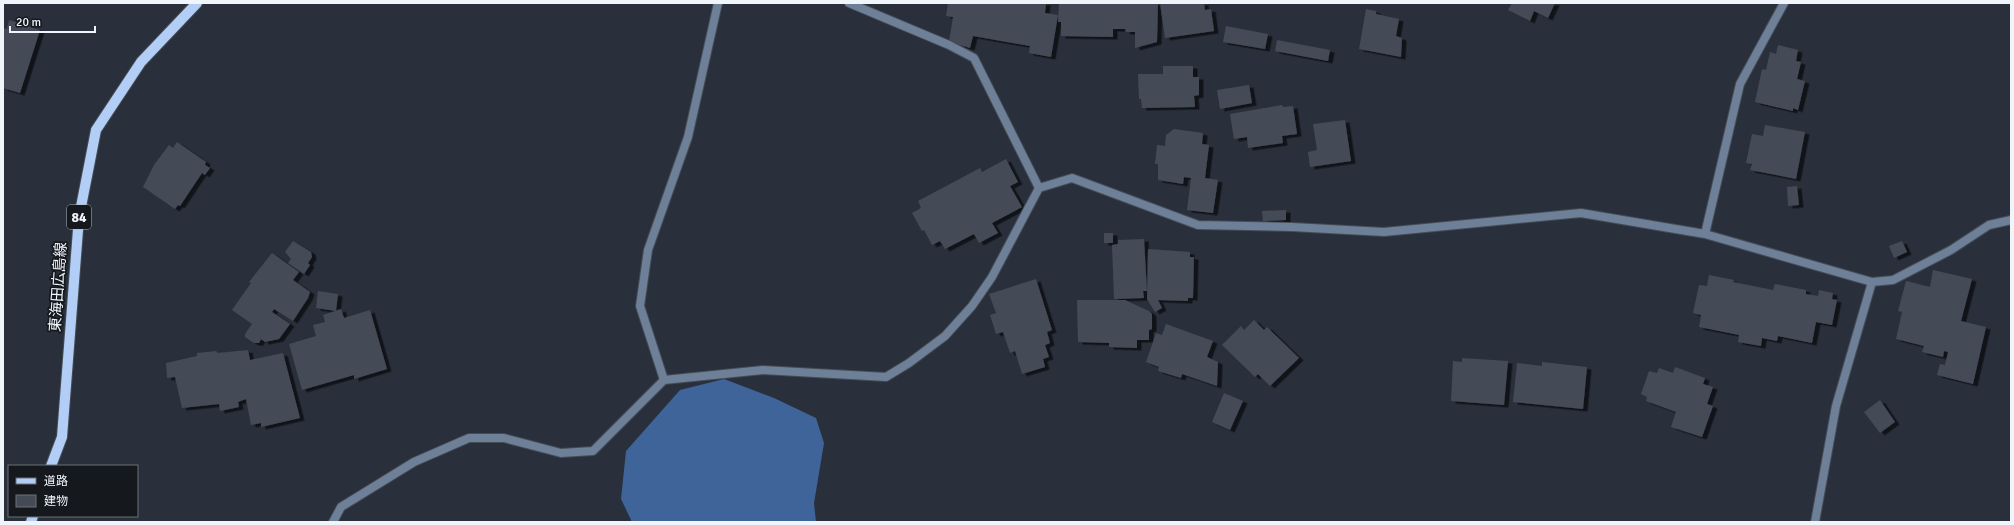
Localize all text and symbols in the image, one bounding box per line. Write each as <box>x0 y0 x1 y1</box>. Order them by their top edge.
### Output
scale bar <box>10 8 95 34</box>
text: 20 m <box>16 15 41 30</box>
road number: 84 <box>67 205 91 229</box>
street label: 東海田広島線 <box>46 241 70 333</box>
legend <box>8 465 138 517</box>
text: 道路 <box>44 474 68 489</box>
text: 建物 <box>44 494 68 509</box>

